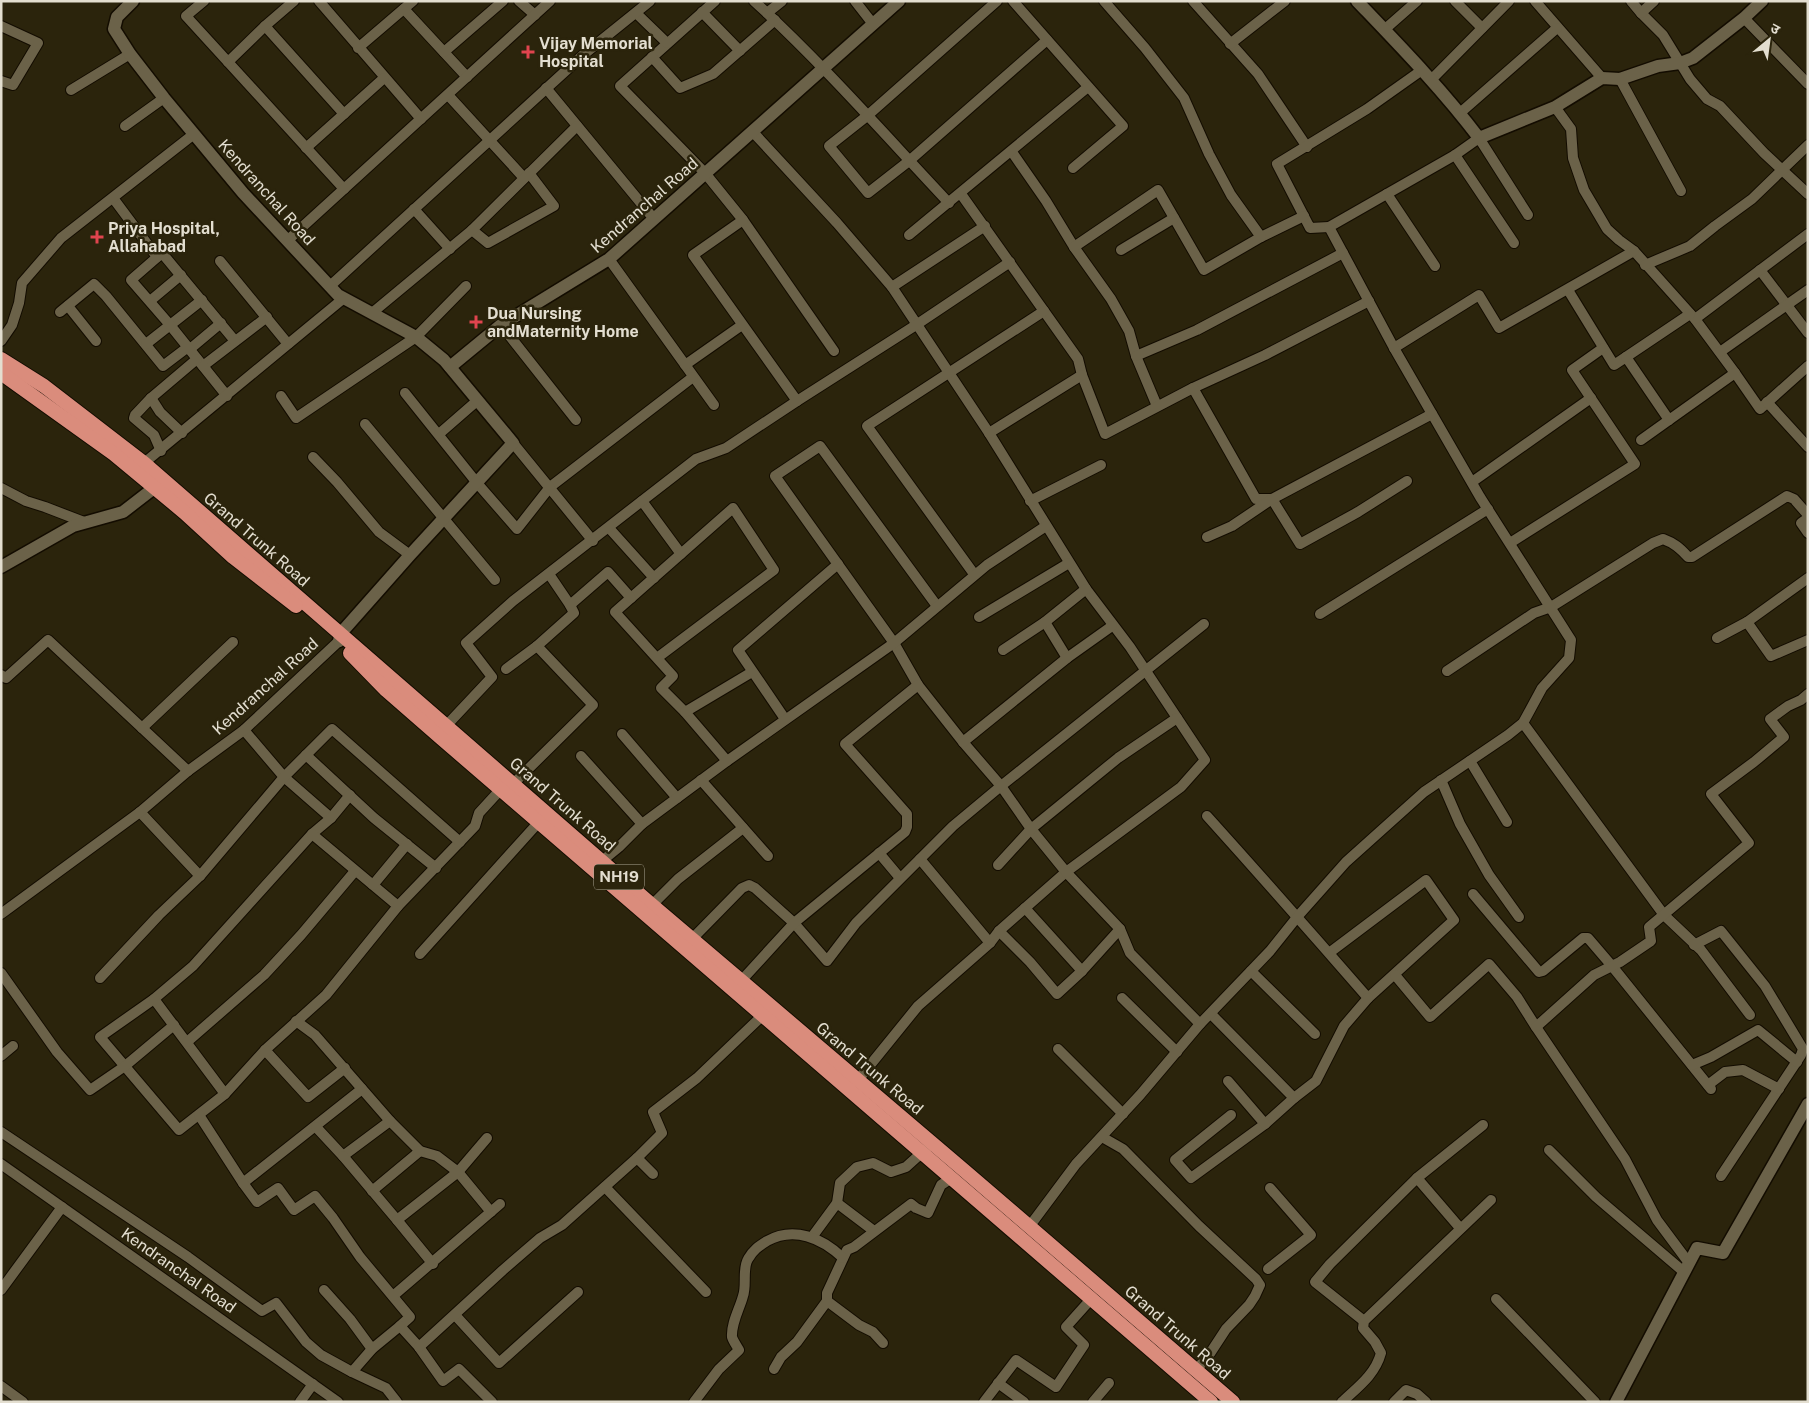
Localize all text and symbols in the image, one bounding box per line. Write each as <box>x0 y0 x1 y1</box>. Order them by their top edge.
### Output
north arrow <box>1744 15 1794 65</box>
text: उ <box>1768 20 1783 38</box>
place label: Vijay Memorial Hospital <box>539 34 653 71</box>
marker: Vijay Memorial Hospital <box>521 45 535 59</box>
street label: Kendranchal Road <box>214 136 319 249</box>
street label: Kendranchal Road <box>587 154 702 257</box>
place label: Priya Hospital, Allahabad <box>108 219 220 256</box>
marker: Priya Hospital, Allahabad <box>90 230 104 244</box>
place label: Dua Nursing andMaternity Home <box>487 304 639 341</box>
marker: Dua Nursing andMaternity Home <box>469 315 483 329</box>
street label: Grand Trunk Road <box>200 488 313 590</box>
street label: Kendranchal Road <box>209 634 322 739</box>
street label: Grand Trunk Road <box>506 753 619 855</box>
road number: NH19 <box>594 864 644 890</box>
street label: Grand Trunk Road <box>812 1018 927 1119</box>
street label: Kendranchal Road <box>118 1224 240 1317</box>
street label: Grand Trunk Road <box>1121 1281 1234 1383</box>

